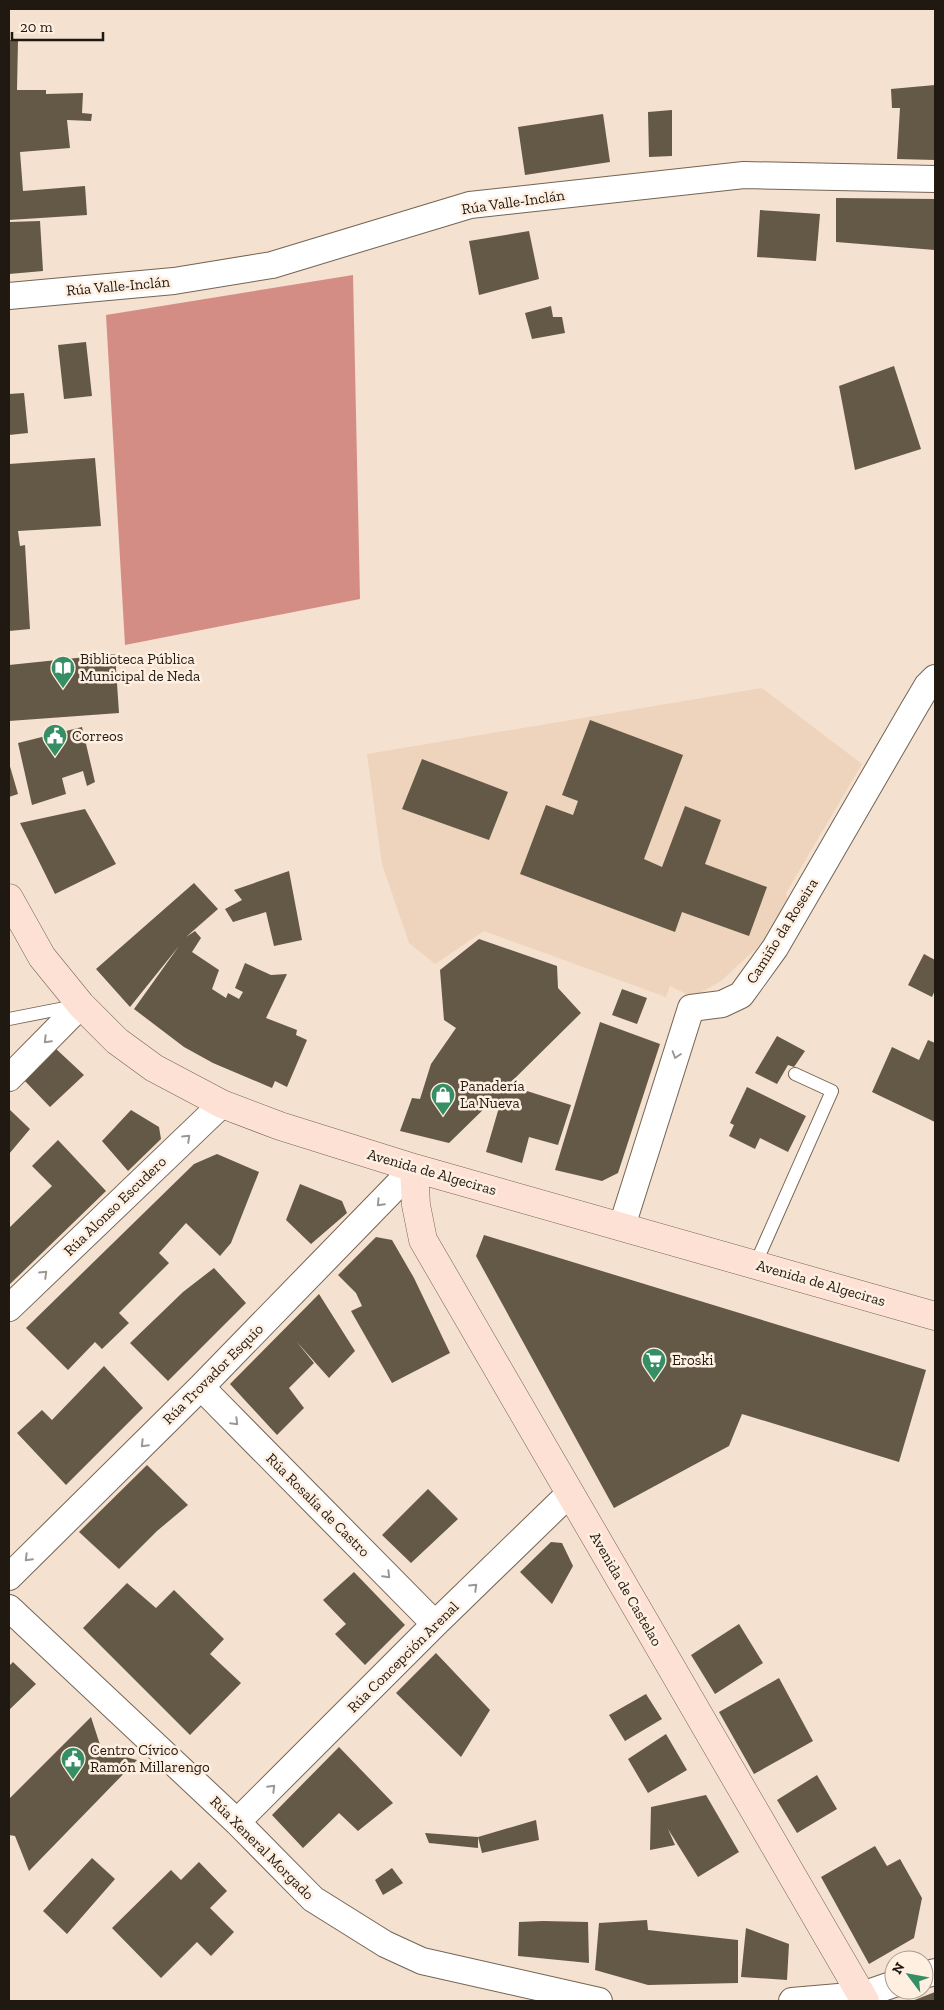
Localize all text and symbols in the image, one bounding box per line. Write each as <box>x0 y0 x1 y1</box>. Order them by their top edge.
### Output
scale bar <box>12 10 104 42</box>
text: 20 m <box>20 18 53 36</box>
street label: Rúa Valle-Inclán <box>460 186 566 218</box>
street label: Rúa Valle-Inclán <box>65 272 171 299</box>
place label: Biblioteca Pública Municipal de Neda <box>80 650 200 685</box>
library icon: Biblioteca Pública Municipal de Neda <box>50 655 76 689</box>
public building icon: Correos <box>42 723 68 757</box>
place label: Correos <box>72 727 123 745</box>
street label: Camiño da Roseira <box>742 875 822 987</box>
one-way arrow <box>44 1034 53 1043</box>
one-way arrow <box>672 1050 682 1058</box>
place label: Panadería La Nueva <box>460 1077 525 1112</box>
shop icon: Panadería La Nueva <box>430 1082 456 1116</box>
one-way arrow <box>181 1135 190 1144</box>
street label: Avenida de Algeciras <box>365 1145 499 1199</box>
street label: Rúa Alonso Escudero <box>60 1152 170 1260</box>
one-way arrow <box>377 1197 386 1206</box>
street label: Avenida de Algeciras <box>754 1256 888 1310</box>
one-way arrow <box>38 1271 47 1280</box>
street label: Rúa Trovador Esquío <box>159 1320 267 1428</box>
supermarket icon: Eroski <box>641 1347 667 1381</box>
place label: Eroski <box>672 1351 713 1369</box>
one-way arrow <box>229 1416 238 1425</box>
one-way arrow <box>140 1438 149 1447</box>
street label: Rúa Rosalía de Castro <box>262 1449 374 1561</box>
street label: Avenida de Castelao <box>586 1529 666 1650</box>
one-way arrow <box>25 1552 34 1561</box>
one-way arrow <box>381 1569 390 1578</box>
one-way arrow <box>468 1583 477 1592</box>
street label: Rúa Concepción Arenal <box>344 1598 462 1716</box>
place label: Centro Cívico Ramón Millarengo <box>90 1741 210 1776</box>
public building icon: Centro Cívico Ramón Millarengo <box>60 1746 86 1780</box>
one-way arrow <box>266 1785 275 1794</box>
street label: Rúa Xeneral Morgado <box>206 1792 318 1904</box>
north arrow <box>884 1950 934 2000</box>
text: N <box>888 1959 909 1977</box>

